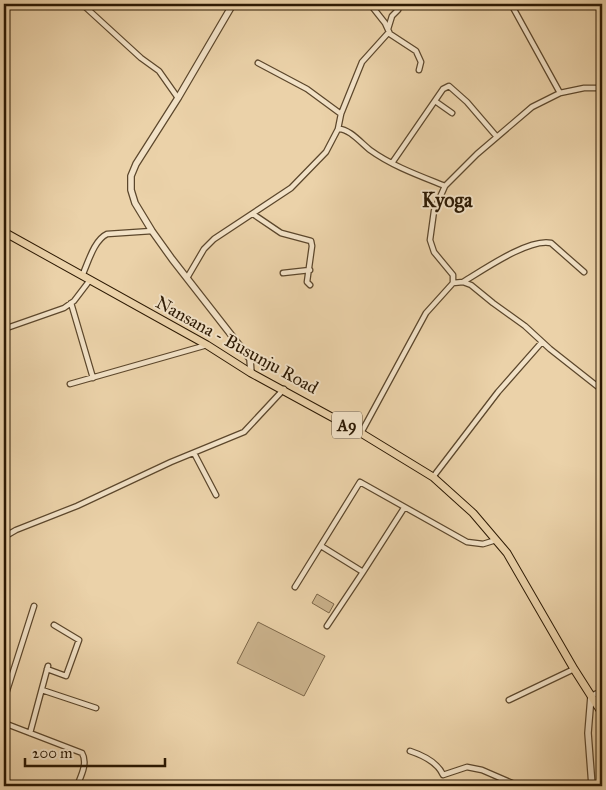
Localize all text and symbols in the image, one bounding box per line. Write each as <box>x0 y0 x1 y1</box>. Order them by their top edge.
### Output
district label: Kyoga <box>422 188 473 213</box>
street label: Nansana - Busunju Road <box>152 291 322 399</box>
road number: A9 <box>332 412 362 438</box>
scale bar <box>25 735 165 767</box>
text: 200 m <box>32 744 73 762</box>

